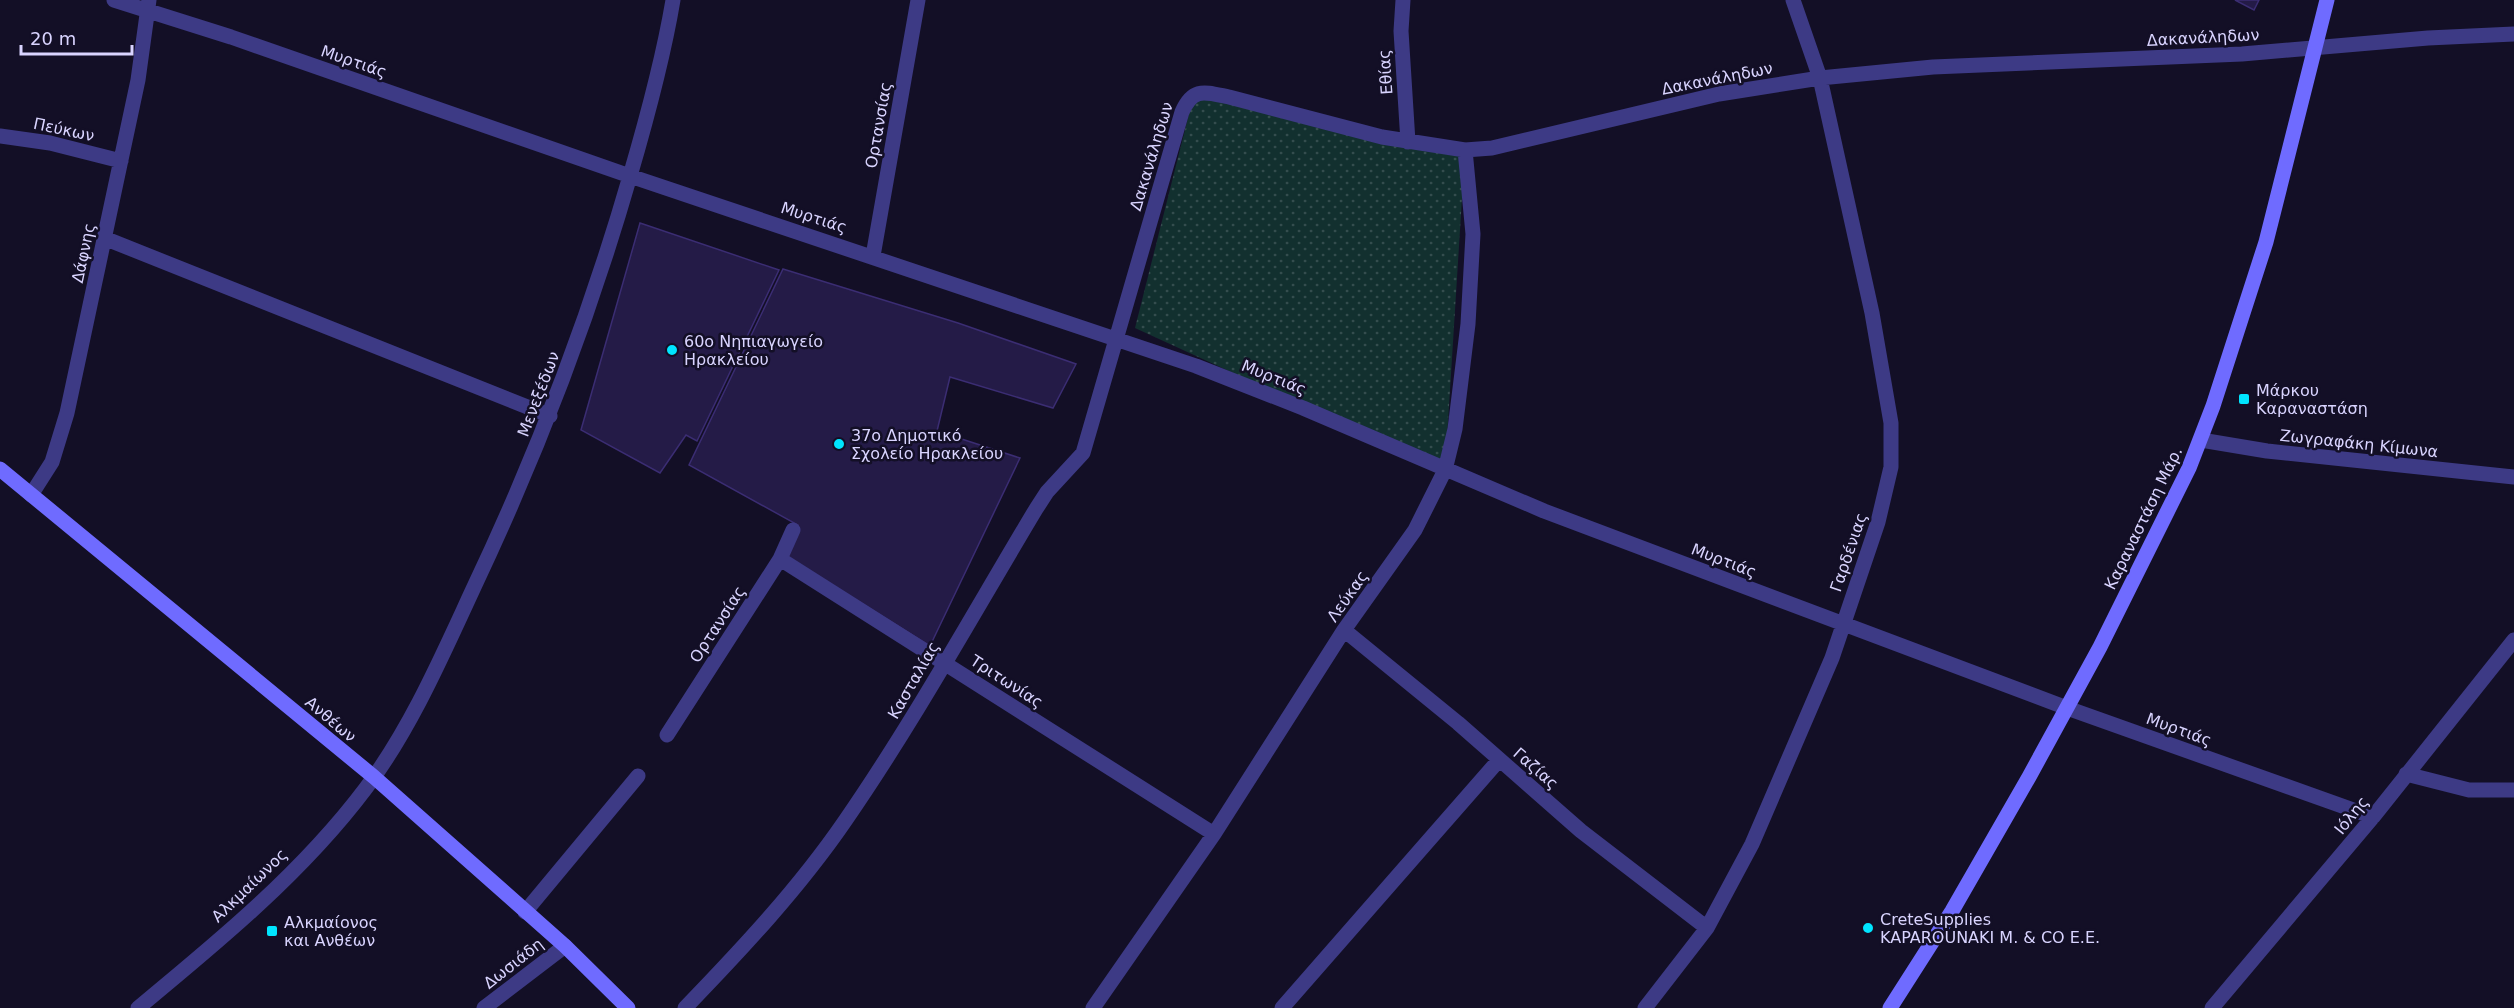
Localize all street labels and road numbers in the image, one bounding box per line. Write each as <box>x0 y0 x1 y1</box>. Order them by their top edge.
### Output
street label: Δακανάληδων <box>2146 25 2260 50</box>
street label: Μυρτιάς <box>319 41 389 82</box>
street label: Εθίας <box>1374 49 1397 95</box>
street label: Δακανάληδων <box>1660 58 1774 99</box>
street label: Ορτανσίας <box>862 80 895 170</box>
street label: Δακανάληδων <box>1126 99 1177 213</box>
street label: Πεύκων <box>32 114 96 145</box>
street label: Μυρτιάς <box>778 198 849 237</box>
street label: Δάφνης <box>68 222 99 285</box>
street label: Μενεξέδων <box>514 349 563 439</box>
street label: Μυρτιάς <box>1239 356 1309 399</box>
street label: Ζωγραφάκη Κίμωνα <box>2279 426 2439 461</box>
street label: Καραναστάση Μάρ. <box>2101 444 2186 593</box>
street label: Γαρδένιας <box>1826 510 1871 594</box>
street label: Μυρτιάς <box>1689 539 1759 582</box>
street label: Λεύκας <box>1323 567 1372 626</box>
street label: Ορτανσίας <box>686 582 749 666</box>
street label: Κασταλίας <box>884 638 943 722</box>
street label: Τριτωνίας <box>966 650 1047 712</box>
street label: Ανθέων <box>301 693 360 746</box>
street label: Μυρτιάς <box>2144 709 2214 750</box>
street label: Γαζίας <box>1509 744 1562 793</box>
street label: Ιόλης <box>2330 792 2372 838</box>
street label: Αλκμαίωνος <box>208 845 291 926</box>
street label: Δωσιάδη <box>480 934 547 993</box>

